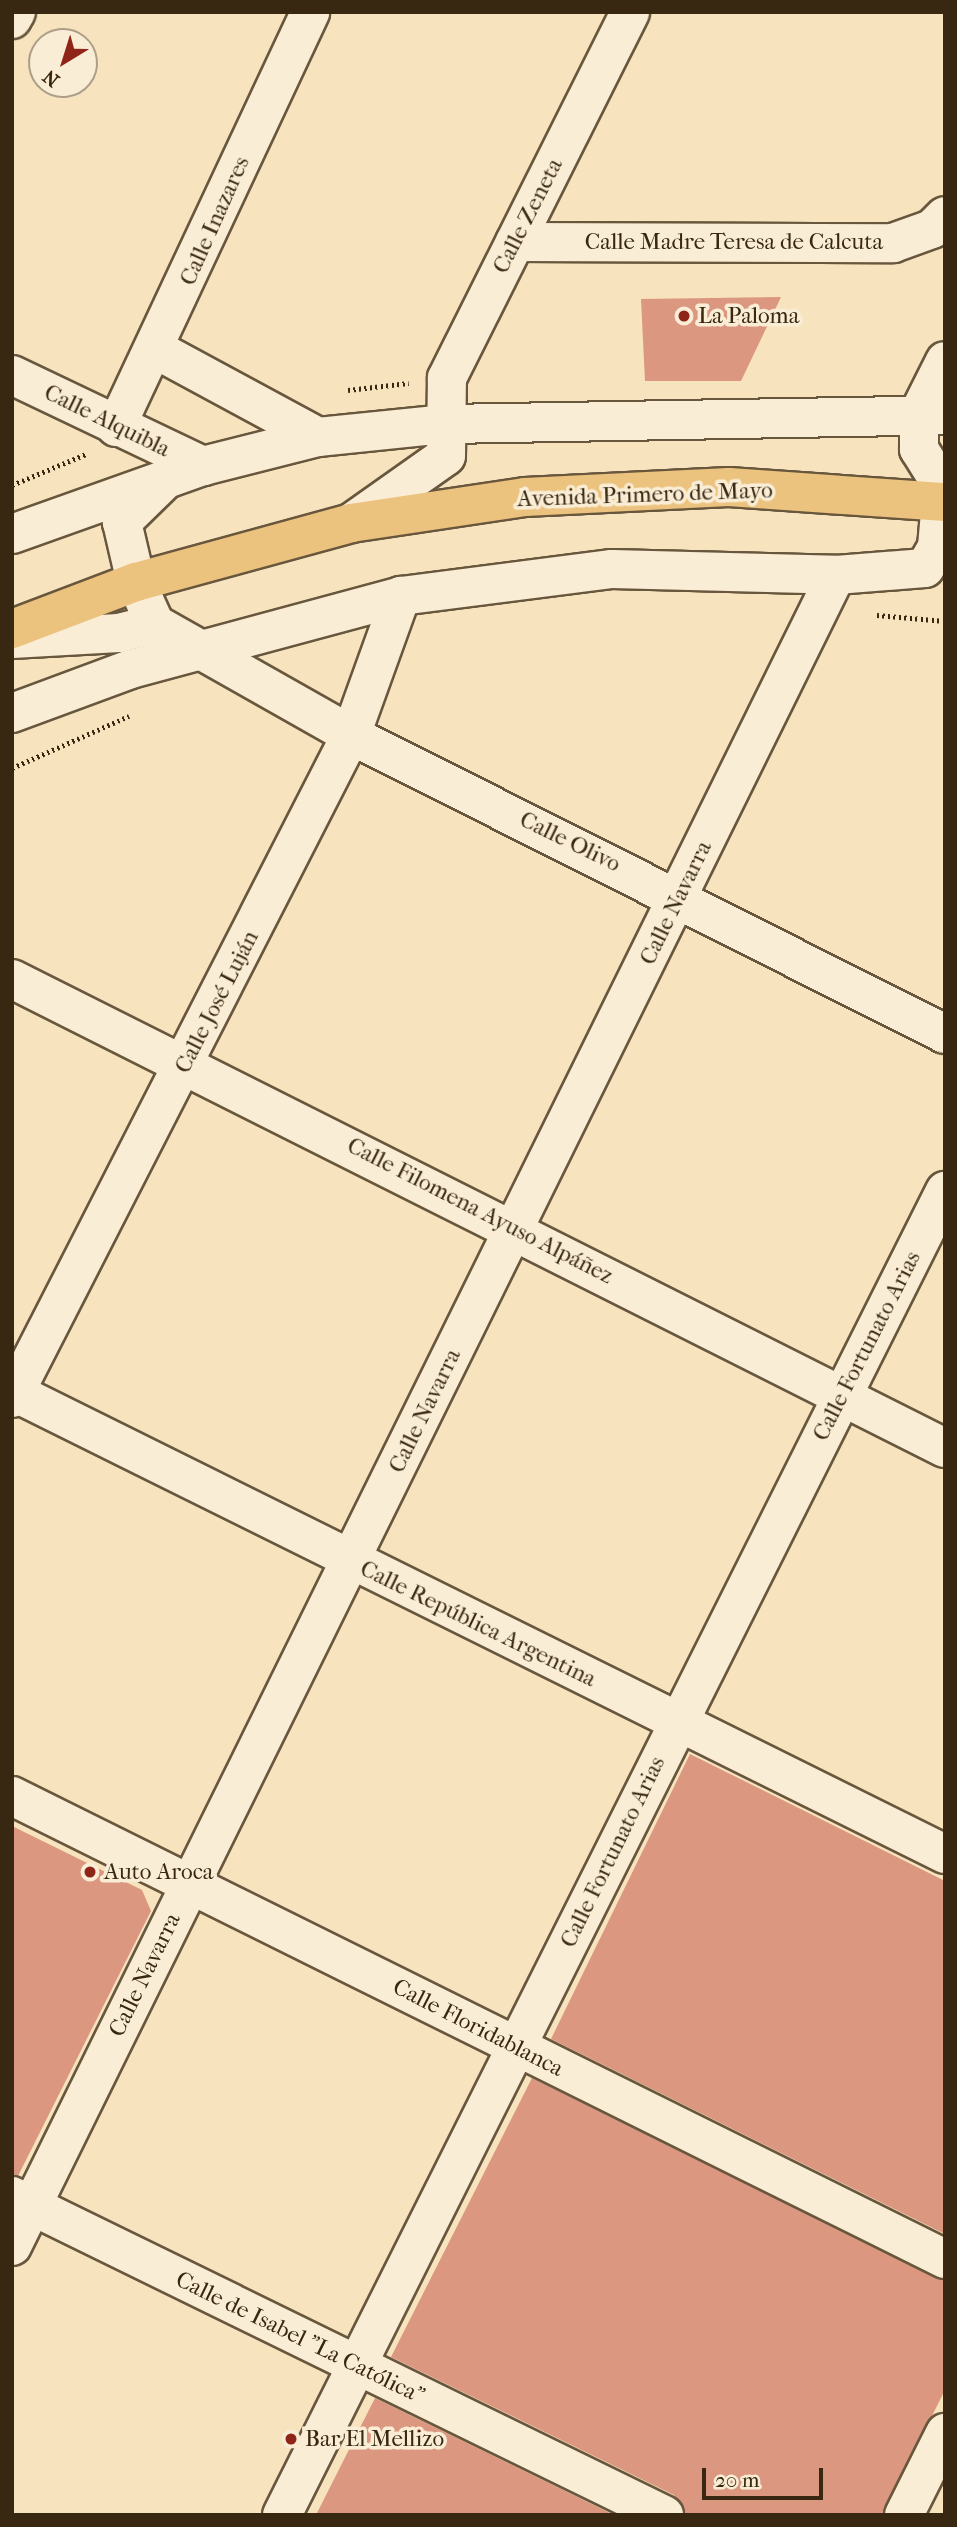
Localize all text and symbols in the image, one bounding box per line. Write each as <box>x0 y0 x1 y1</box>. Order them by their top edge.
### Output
north arrow <box>28 28 98 98</box>
text: N <box>39 65 64 91</box>
street label: Calle Inazares <box>174 152 256 290</box>
street label: Calle Zeneta <box>487 154 569 278</box>
street label: Calle Madre Teresa de Calcuta <box>585 228 883 256</box>
place label: La Paloma <box>698 302 799 330</box>
marker: La Paloma <box>676 308 692 324</box>
street label: Calle Alquibla <box>40 379 174 463</box>
street label: Avenida Primero de Mayo <box>517 477 773 513</box>
street label: Calle Olivo <box>515 806 625 878</box>
street label: Calle Navarra <box>634 837 718 969</box>
street label: Calle José Luján <box>169 926 265 1078</box>
street label: Calle Filomena Ayuso Alpáñez <box>342 1132 618 1290</box>
street label: Calle Fortunato Arias <box>807 1247 927 1445</box>
street label: Calle Navarra <box>383 1345 467 1477</box>
street label: Calle República Argentina <box>356 1555 600 1693</box>
street label: Calle Fortunato Arias <box>555 1752 671 1952</box>
place label: Auto Aroca <box>104 1858 213 1886</box>
marker: Auto Aroca <box>82 1864 98 1880</box>
street label: Calle Navarra <box>103 1909 187 2041</box>
street label: Calle Floridablanca <box>388 1973 568 2083</box>
street label: Calle de Isabel "La Católica" <box>171 2266 429 2410</box>
place label: Bar El Mellizo <box>305 2425 444 2453</box>
marker: Bar El Mellizo <box>283 2431 299 2447</box>
scale bar <box>705 2454 826 2498</box>
text: 20 m <box>715 2468 759 2492</box>

